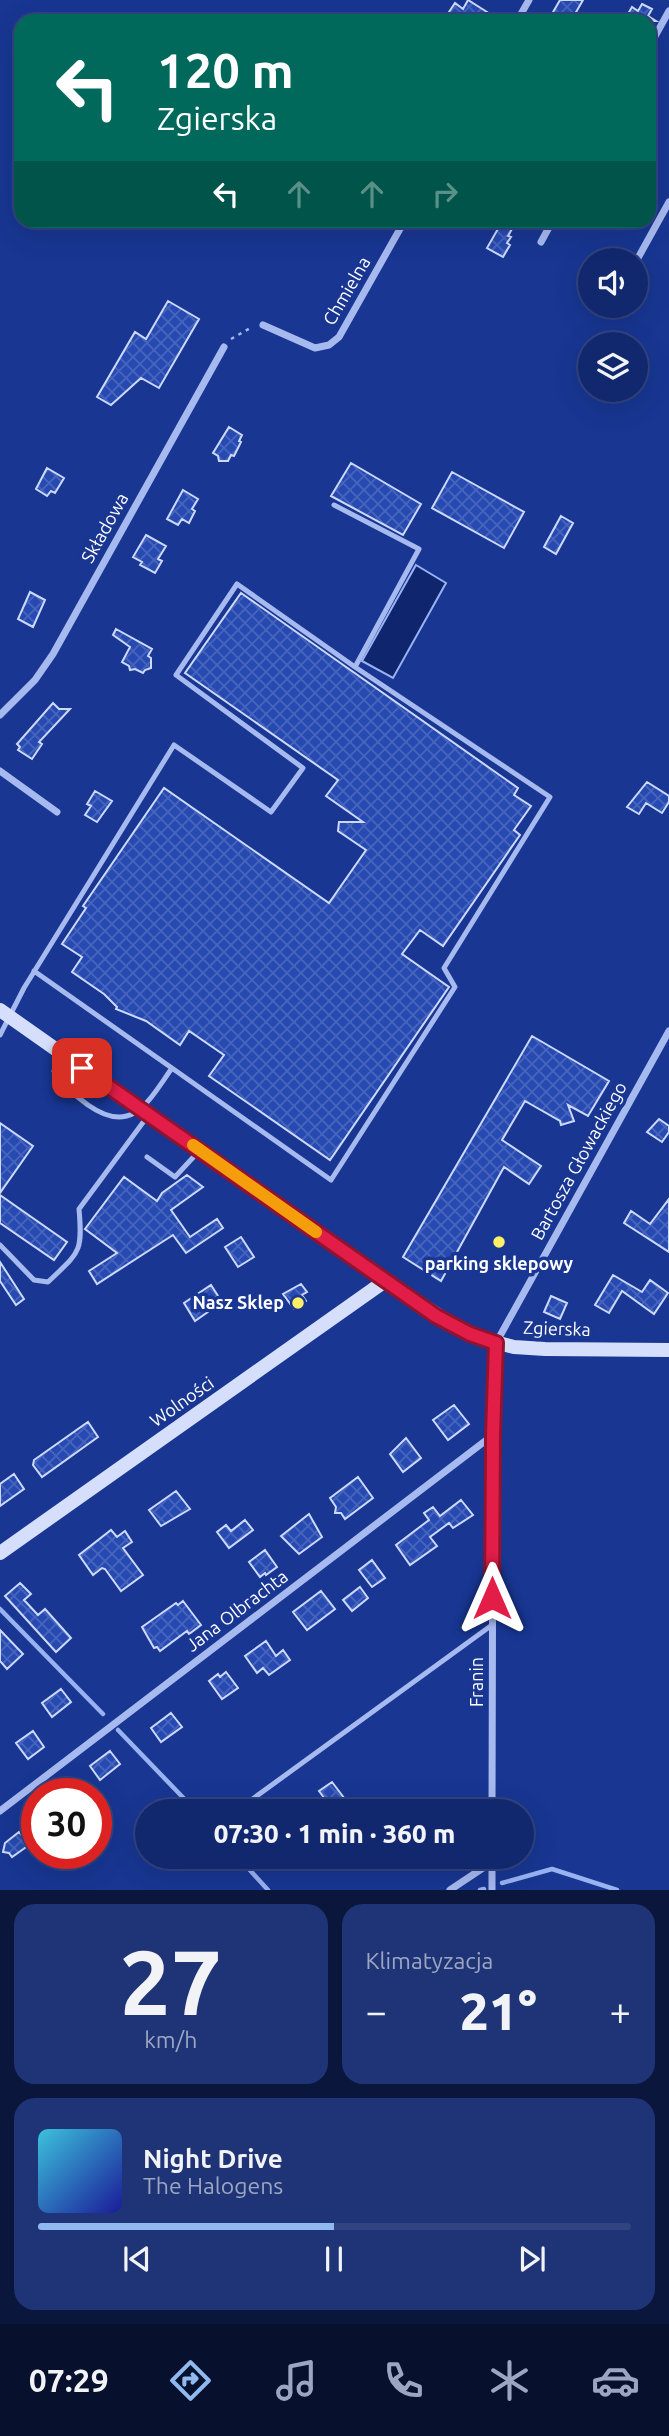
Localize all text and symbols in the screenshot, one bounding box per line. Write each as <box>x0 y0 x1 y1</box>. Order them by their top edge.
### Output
icon: left <box>42 42 133 133</box>
text: 120 m <box>157 42 294 97</box>
text: Zgierska <box>157 100 277 136</box>
icon: left <box>207 175 245 213</box>
icon: ahead <box>280 175 318 213</box>
icon: ahead <box>353 175 391 213</box>
icon: right <box>426 175 464 213</box>
map controls <box>578 248 648 402</box>
button: sound <box>578 248 648 318</box>
street label: Chmielna <box>319 253 374 328</box>
button: layers <box>578 332 648 402</box>
street label: Składowa <box>77 489 132 566</box>
pin <box>52 1038 112 1098</box>
icon: arrive <box>63 1049 101 1087</box>
street label: Bartosza Głowackiego <box>526 1078 630 1243</box>
marker: parking sklepowy <box>491 1234 507 1250</box>
place label: parking sklepowy <box>425 1253 574 1273</box>
place label: Nasz Sklep <box>192 1292 284 1312</box>
marker: Nasz Sklep <box>290 1295 306 1311</box>
street label: Zgierska <box>523 1317 591 1339</box>
street label: Wolności <box>146 1372 217 1430</box>
position arrow <box>455 1561 529 1635</box>
street label: Jana Olbrachta <box>182 1566 291 1655</box>
street label: Franin <box>466 1657 486 1707</box>
speed limit sign: 30 <box>21 1778 112 1869</box>
text: 07:30 · 1 min · 360 m <box>214 1819 455 1848</box>
text: 27 <box>119 1930 222 2032</box>
text: Klimatyzacja <box>366 1948 493 1973</box>
text: 21° <box>459 1982 537 2040</box>
text: − <box>366 1990 387 2032</box>
text: + <box>610 1990 631 2032</box>
text: km/h <box>144 2027 197 2052</box>
text: Night Drive <box>143 2144 283 2173</box>
text: The Halogens <box>143 2173 283 2198</box>
icon: previous <box>118 2240 156 2278</box>
icon: pause <box>315 2240 353 2278</box>
icon: next <box>513 2240 551 2278</box>
icon: directions <box>166 2356 215 2405</box>
icon: music <box>272 2356 321 2405</box>
icon: phone <box>379 2356 428 2405</box>
icon: climate <box>485 2356 534 2405</box>
icon: car <box>591 2356 640 2405</box>
text: 07:29 <box>29 2362 109 2398</box>

